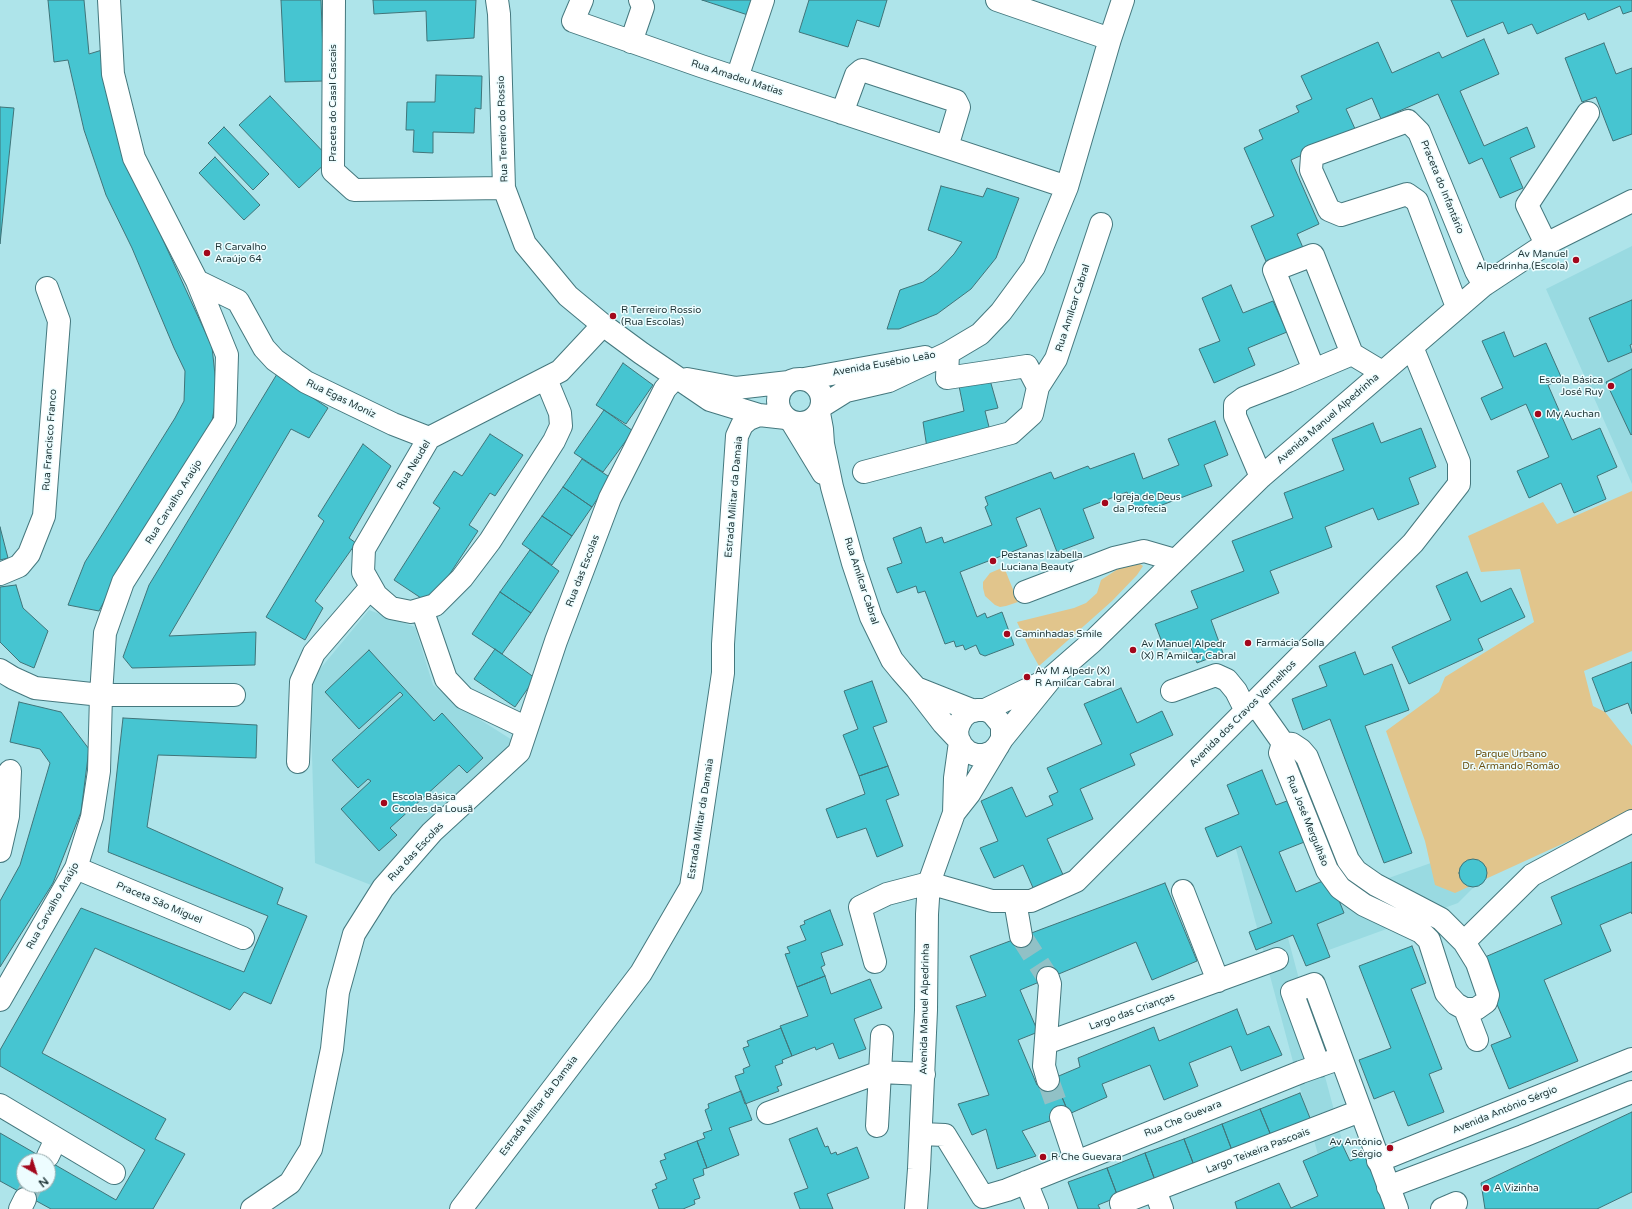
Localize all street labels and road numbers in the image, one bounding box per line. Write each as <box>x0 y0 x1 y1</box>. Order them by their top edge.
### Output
street label: Praceta do Casal Cascais <box>327 44 339 162</box>
street label: Rua Amadeu Matias <box>689 57 785 99</box>
street label: Rua Terreiro do Rossio <box>495 75 511 183</box>
street label: Praceta do Infantário <box>1418 138 1466 236</box>
street label: Rua Amílcar Cabral <box>1053 263 1093 353</box>
street label: Avenida Eusébio Leão <box>832 349 936 379</box>
street label: Avenida Manuel Alpedrinha <box>1274 371 1382 467</box>
street label: Rua Egas Moniz <box>304 377 378 421</box>
street label: Rua Francisco Franco <box>40 389 60 491</box>
street label: Estrada Militar da Damaia <box>723 436 745 558</box>
street label: Rua Neudel <box>395 438 433 492</box>
street label: Rua Carvalho Araújo <box>143 457 205 547</box>
street label: Rua das Escolas <box>564 533 602 609</box>
street label: Rua Amílcar Cabral <box>841 536 881 626</box>
street label: Avenida dos Cravos Vermelhos <box>1187 658 1299 770</box>
street label: Estrada Militar da Damaia <box>686 758 716 880</box>
street label: Rua José Mergulhão <box>1283 774 1331 868</box>
street label: Rua das Escolas <box>386 820 446 884</box>
street label: Rua Carvalho Araújo <box>24 860 82 952</box>
street label: Praceta São Miguel <box>114 879 204 927</box>
street label: Avenida Manuel Alpedrinha <box>918 943 932 1075</box>
street label: Largo das Crianças <box>1088 991 1176 1033</box>
street label: Estrada Militar da Damaia <box>497 1054 581 1158</box>
street label: Avenida António Sérgio <box>1451 1083 1559 1137</box>
street label: Rua Che Guevara <box>1143 1098 1223 1140</box>
street label: Largo Teixeira Pascoais <box>1204 1126 1312 1176</box>

